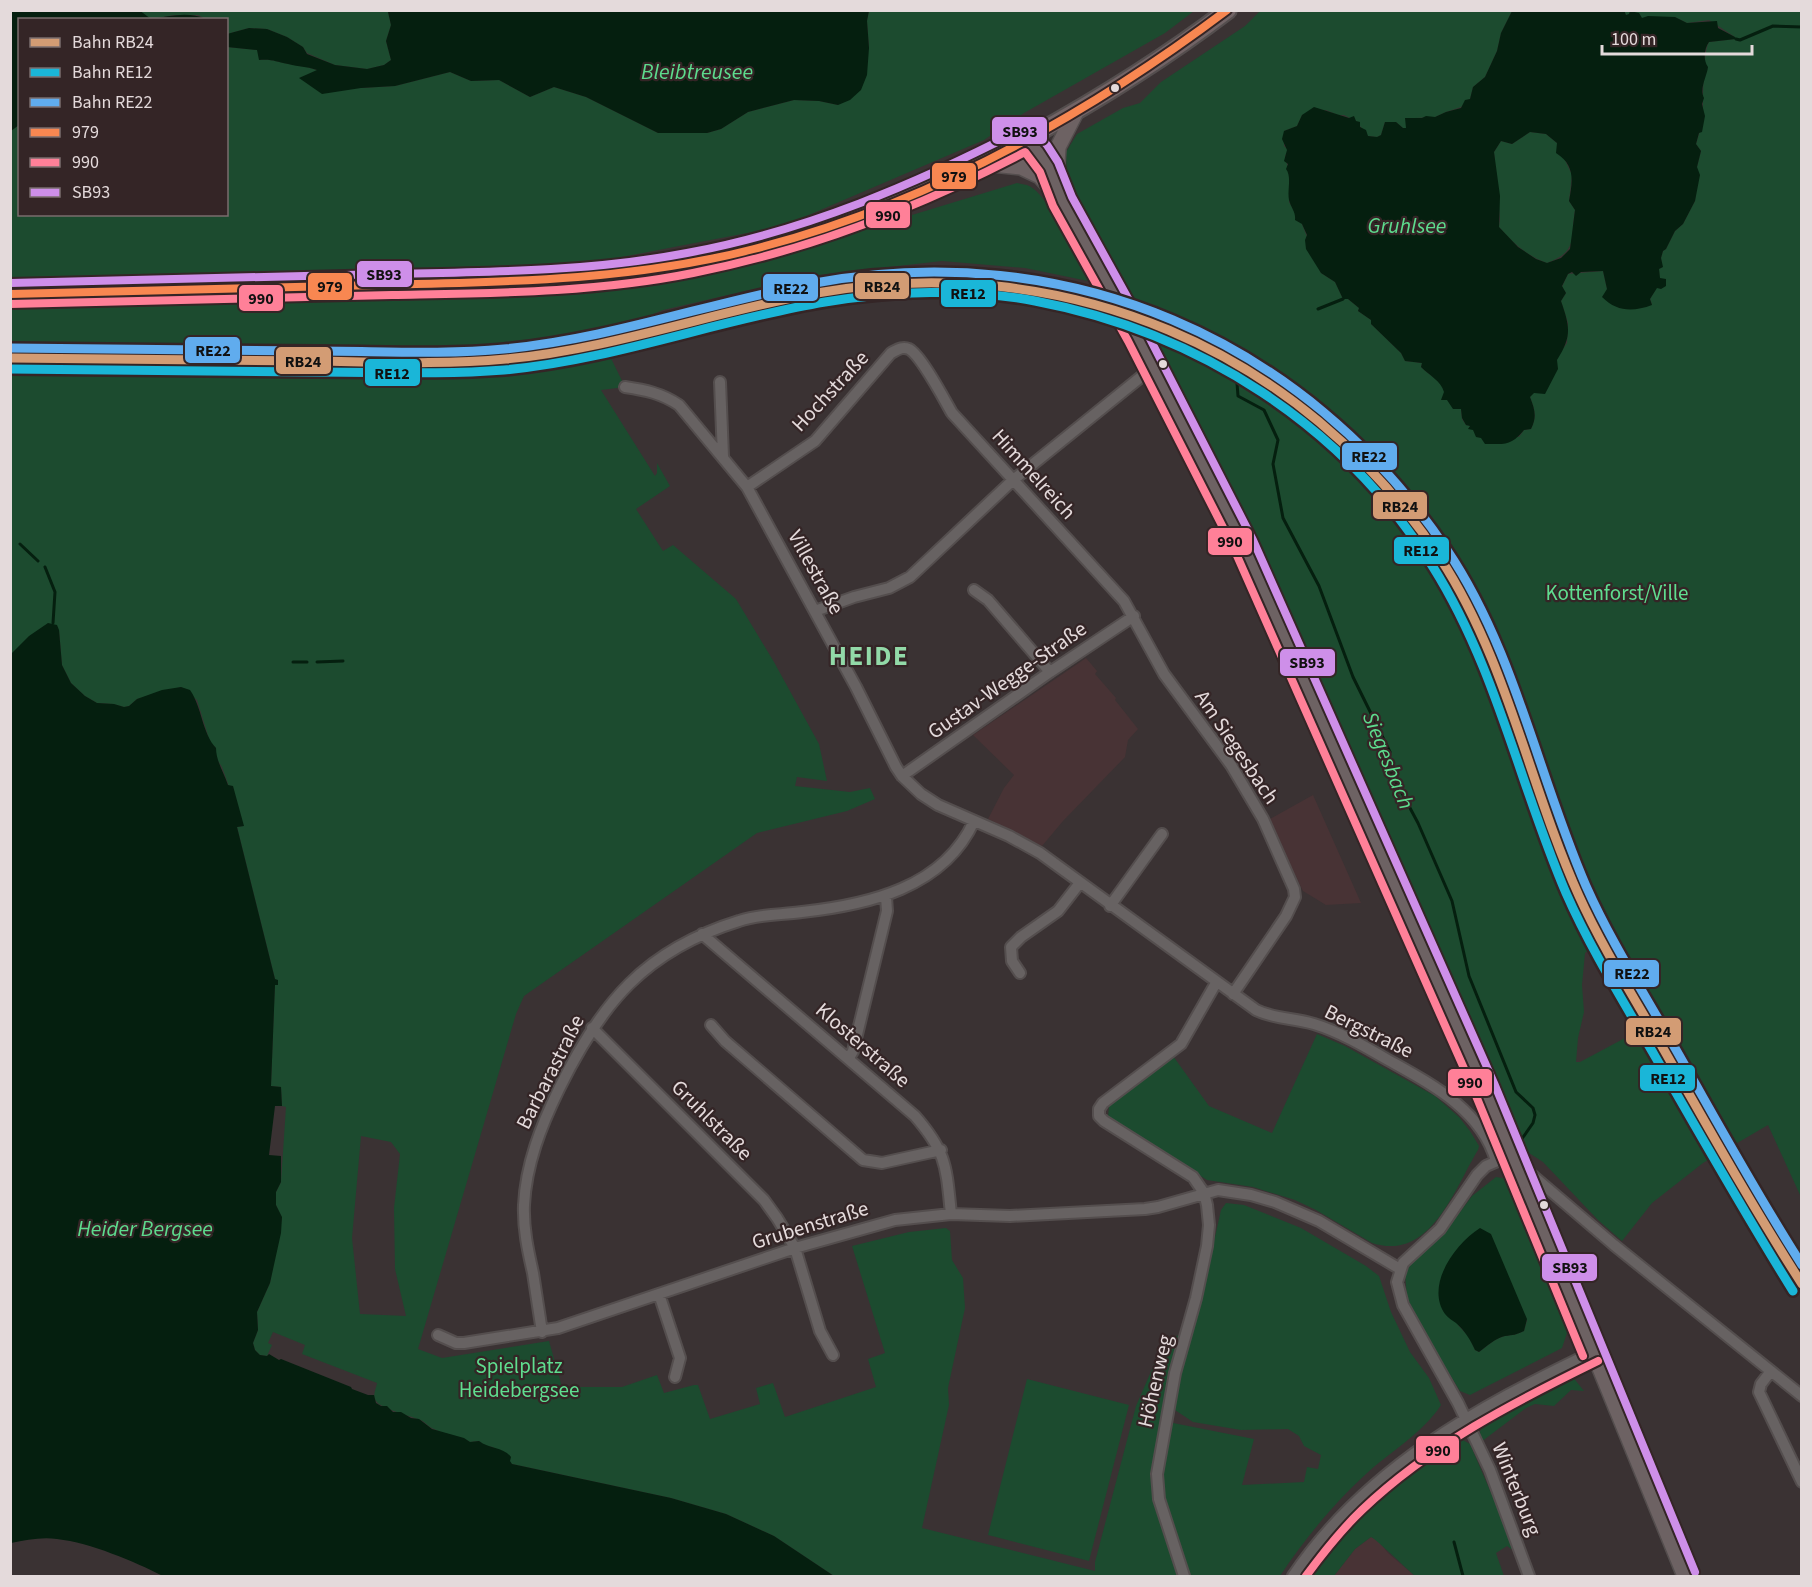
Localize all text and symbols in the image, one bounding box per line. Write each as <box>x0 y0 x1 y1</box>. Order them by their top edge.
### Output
legend <box>18 18 228 216</box>
scale bar <box>1602 18 1752 56</box>
text: 100 m <box>1611 27 1656 52</box>
text: Bahn RB24 <box>72 30 154 55</box>
water label: Bleibtreusee <box>641 56 753 88</box>
text: Bahn RE12 <box>72 60 153 85</box>
unlabelled marker <box>1109 82 1121 94</box>
text: Bahn RE22 <box>72 90 153 115</box>
line badge: SB93 <box>991 116 1048 145</box>
text: 979 <box>72 120 99 145</box>
text: SB93 <box>1002 121 1038 143</box>
text: 990 <box>72 150 99 175</box>
line badge: 979 <box>931 162 977 190</box>
text: 979 <box>941 166 967 188</box>
text: SB93 <box>72 180 110 205</box>
line badge: 990 <box>865 201 911 229</box>
text: 990 <box>875 205 901 227</box>
water label: Gruhlsee <box>1368 210 1446 242</box>
line badge: SB93 <box>356 260 413 288</box>
text: SB93 <box>366 264 402 286</box>
line badge: 979 <box>307 272 353 301</box>
line badge: RB24 <box>854 272 910 300</box>
line badge: RE22 <box>762 273 819 302</box>
text: 979 <box>317 276 343 298</box>
text: RB24 <box>864 276 901 298</box>
text: RE22 <box>773 278 809 300</box>
line badge: RE12 <box>940 279 997 308</box>
text: RE12 <box>950 283 986 305</box>
line badge: 990 <box>238 284 284 312</box>
text: 990 <box>248 288 274 310</box>
line badge: RE22 <box>184 336 241 364</box>
text: RE22 <box>195 340 231 362</box>
street label: Hochstraße <box>784 344 876 438</box>
line badge: RB24 <box>275 346 332 375</box>
text: RB24 <box>285 351 322 373</box>
line badge: RE12 <box>364 358 421 387</box>
unlabelled marker <box>1157 358 1169 370</box>
text: RE12 <box>374 363 410 385</box>
street label: Himmelreich <box>985 422 1083 526</box>
line badge: RE22 <box>1341 442 1398 471</box>
text: RE22 <box>1351 446 1387 468</box>
line badge: RB24 <box>1372 491 1428 520</box>
text: RB24 <box>1382 496 1419 518</box>
street label: Villestraße <box>780 524 852 620</box>
line badge: 990 <box>1207 527 1253 556</box>
text: 990 <box>1217 531 1243 553</box>
line badge: RE12 <box>1393 536 1450 565</box>
text: RE12 <box>1403 540 1439 562</box>
park label: Kottenforst/Ville <box>1545 578 1689 608</box>
street label: Gustav-Wegge-Straße <box>921 614 1093 746</box>
district label: HEIDE <box>829 637 909 676</box>
line badge: SB93 <box>1279 648 1336 677</box>
text: SB93 <box>1289 652 1325 674</box>
street label: Am Siegesbach <box>1188 684 1286 810</box>
water label: Siegesbach <box>1354 707 1422 814</box>
line badge: RE22 <box>1603 959 1660 988</box>
text: RE22 <box>1614 963 1650 985</box>
street label: Klosterstraße <box>809 995 917 1095</box>
street label: Bergstraße <box>1319 997 1419 1065</box>
street label: Barbarastraße <box>508 1010 592 1134</box>
line badge: RB24 <box>1625 1017 1682 1046</box>
text: RB24 <box>1635 1021 1672 1043</box>
line badge: RE12 <box>1639 1064 1696 1092</box>
line badge: 990 <box>1447 1068 1493 1097</box>
text: RE12 <box>1650 1068 1686 1090</box>
text: 990 <box>1457 1072 1483 1094</box>
street label: Gruhlstraße <box>665 1073 759 1167</box>
street label: Grubenstraße <box>748 1193 872 1257</box>
unlabelled marker <box>1538 1199 1550 1211</box>
water label: Heider Bergsee <box>77 1213 213 1245</box>
line badge: SB93 <box>1541 1253 1598 1282</box>
text: SB93 <box>1552 1257 1588 1279</box>
street label: Höhenweg <box>1130 1331 1180 1430</box>
park label: Spielplatz Heidebergsee <box>459 1351 579 1405</box>
line badge: 990 <box>1415 1435 1460 1464</box>
street label: Winterburg <box>1485 1438 1549 1541</box>
text: 990 <box>1425 1440 1451 1462</box>

